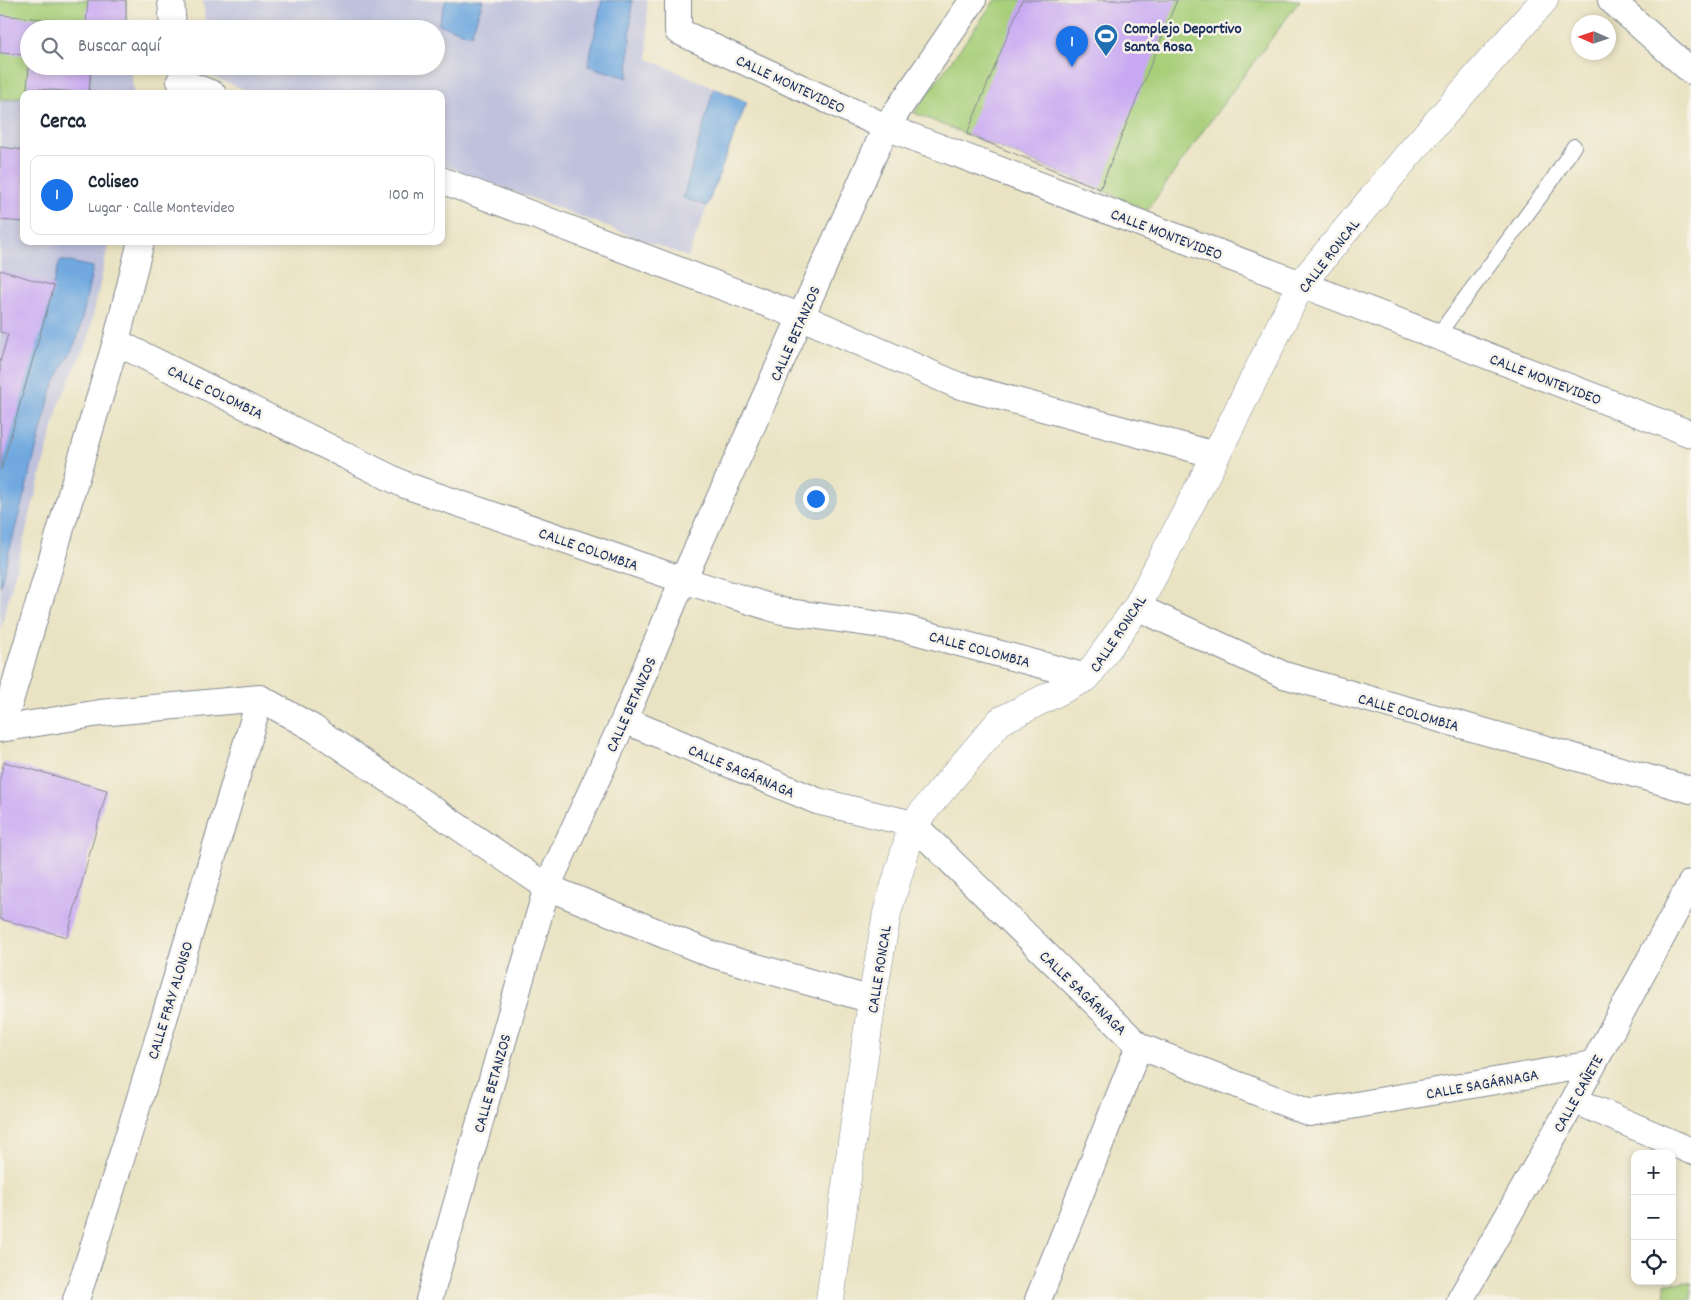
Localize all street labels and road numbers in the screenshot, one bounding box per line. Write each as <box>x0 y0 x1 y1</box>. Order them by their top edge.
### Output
street label: CALLE MONTEVIDEO <box>732 50 848 121</box>
street label: CALLE MONTEVIDEO <box>1107 203 1225 267</box>
street label: CALLE RONCAL <box>1294 214 1367 299</box>
street label: CALLE BETANZOS <box>765 283 828 385</box>
street label: CALLE MONTEVIDEO <box>1486 348 1604 412</box>
street label: CALLE COLOMBIA <box>163 360 267 427</box>
street label: CALLE COLOMBIA <box>535 523 641 578</box>
street label: CALLE RONCAL <box>1085 591 1154 678</box>
street label: CALLE COLOMBIA <box>926 626 1033 675</box>
street label: CALLE BETANZOS <box>601 654 664 756</box>
street label: CALLE COLOMBIA <box>1355 688 1462 739</box>
street label: CALLE SAGÁRNAGA <box>684 739 798 805</box>
street label: CALLE RONCAL <box>862 923 899 1015</box>
street label: CALLE FRAY ALONSO <box>142 939 200 1063</box>
street label: CALLE SAGÁRNAGA <box>1033 946 1131 1042</box>
street label: CALLE BETANZOS <box>468 1032 518 1136</box>
street label: CALLE CAÑETE <box>1548 1051 1610 1137</box>
street label: CALLE SAGÁRNAGA <box>1424 1064 1541 1107</box>

